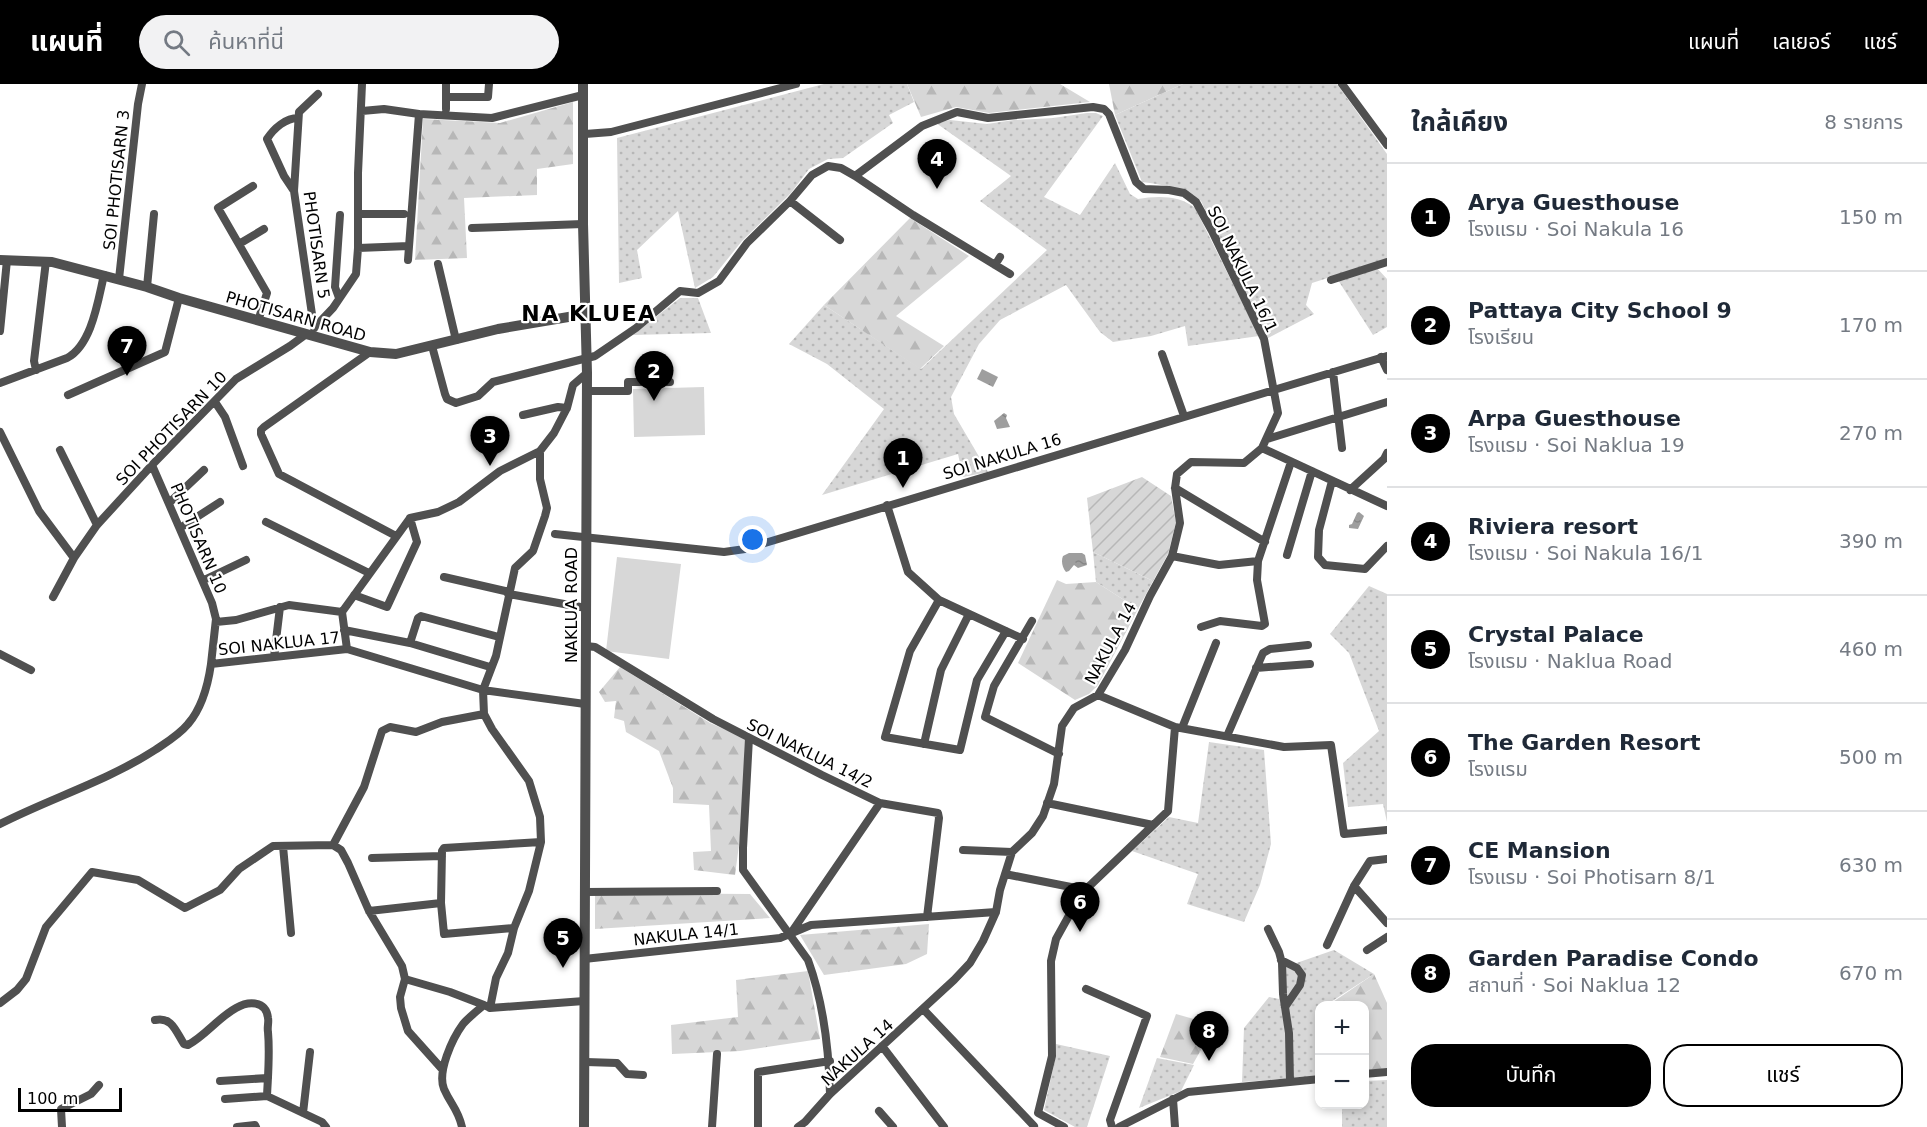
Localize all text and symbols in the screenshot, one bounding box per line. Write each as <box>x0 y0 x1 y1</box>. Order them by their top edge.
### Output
search box <box>139 15 559 69</box>
text: แผนที่ <box>30 25 103 58</box>
icon: search <box>160 26 193 59</box>
text: ค้นหาที่นี่ <box>208 29 284 54</box>
text: แผนที่ <box>1688 30 1739 54</box>
text: เลเยอร์ <box>1772 30 1831 54</box>
text: แชร์ <box>1864 30 1897 54</box>
text: ใกล้เคียง <box>1411 107 1508 137</box>
street label: SOI PHOTISARN 3 <box>100 109 133 251</box>
text: 8 รายการ <box>1824 110 1903 134</box>
pin: 4 <box>918 140 956 189</box>
street label: PHOTISARN 5 <box>300 190 333 300</box>
text: Arya Guesthouse <box>1468 190 1679 215</box>
street label: SOI NAKULA 16/1 <box>1204 203 1281 336</box>
text: 1 <box>1424 205 1437 229</box>
text: 150 m <box>1839 205 1903 229</box>
text: โรงแรม · Soi Nakula 16 <box>1468 217 1684 241</box>
street label: PHOTISARN ROAD <box>224 287 368 346</box>
text: Pattaya City School 9 <box>1468 298 1732 323</box>
district label: NA KLUEA <box>521 301 657 326</box>
text: 2 <box>1424 313 1437 337</box>
text: 170 m <box>1839 313 1903 337</box>
text: โรงเรียน <box>1468 325 1534 349</box>
pin: 7 <box>108 326 146 376</box>
pin: 2 <box>634 352 674 401</box>
street label: SOI PHOTISARN 10 <box>112 367 231 489</box>
text: Arpa Guesthouse <box>1468 406 1681 431</box>
pin: 3 <box>470 416 510 466</box>
text: 3 <box>1424 421 1437 445</box>
text: 270 m <box>1839 421 1903 445</box>
street label: SOI NAKULA 16 <box>941 429 1064 484</box>
text: โรงแรม · Soi Naklua 19 <box>1468 433 1685 457</box>
pin: 1 <box>884 438 922 488</box>
street label: PHOTISARN 10 <box>167 480 230 597</box>
text: Riviera resort <box>1468 514 1638 539</box>
your location <box>738 525 767 554</box>
text: 4 <box>1424 529 1437 553</box>
text: 390 m <box>1839 529 1903 553</box>
text: โรงแรม · Soi Nakula 16/1 <box>1468 541 1704 565</box>
street label: NAKLUA ROAD <box>562 547 581 663</box>
street label: NAKULA 14 <box>1081 599 1140 688</box>
text: Crystal Palace <box>1468 622 1644 647</box>
street label: SOI NAKLUA 17 <box>217 628 341 659</box>
text: 5 <box>1424 637 1437 661</box>
text: 460 m <box>1839 637 1903 661</box>
text: โรงแรม · Naklua Road <box>1468 649 1673 673</box>
street label: SOI NAKLUA 14/2 <box>744 715 876 792</box>
text: The Garden Resort <box>1468 730 1700 755</box>
text: 6 <box>1424 745 1437 769</box>
text: 500 m <box>1839 745 1903 769</box>
text: โรงแรม <box>1468 757 1528 781</box>
text: CE Mansion <box>1468 838 1611 863</box>
text: 7 <box>1424 853 1437 877</box>
text: 630 m <box>1839 853 1903 877</box>
text: โรงแรม · Soi Photisarn 8/1 <box>1468 865 1716 889</box>
pin: 6 <box>1060 882 1100 932</box>
pin: 5 <box>544 918 582 968</box>
street label: NAKULA 14/1 <box>632 920 740 949</box>
text: Garden Paradise Condo <box>1468 946 1759 971</box>
text: 8 <box>1424 961 1437 985</box>
text: 670 m <box>1839 961 1903 985</box>
text: สถานที่ · Soi Naklua 12 <box>1468 973 1681 997</box>
map controls <box>1315 1001 1369 1109</box>
button: + <box>1315 1001 1369 1055</box>
pin: 8 <box>1190 1012 1228 1061</box>
street label: NAKULA 14 <box>817 1015 897 1090</box>
button: บันทึก <box>1411 1044 1651 1107</box>
button: แชร์ <box>1663 1044 1903 1107</box>
button: − <box>1315 1055 1369 1109</box>
scale bar <box>18 1085 122 1112</box>
text: 100 m <box>27 1089 78 1108</box>

